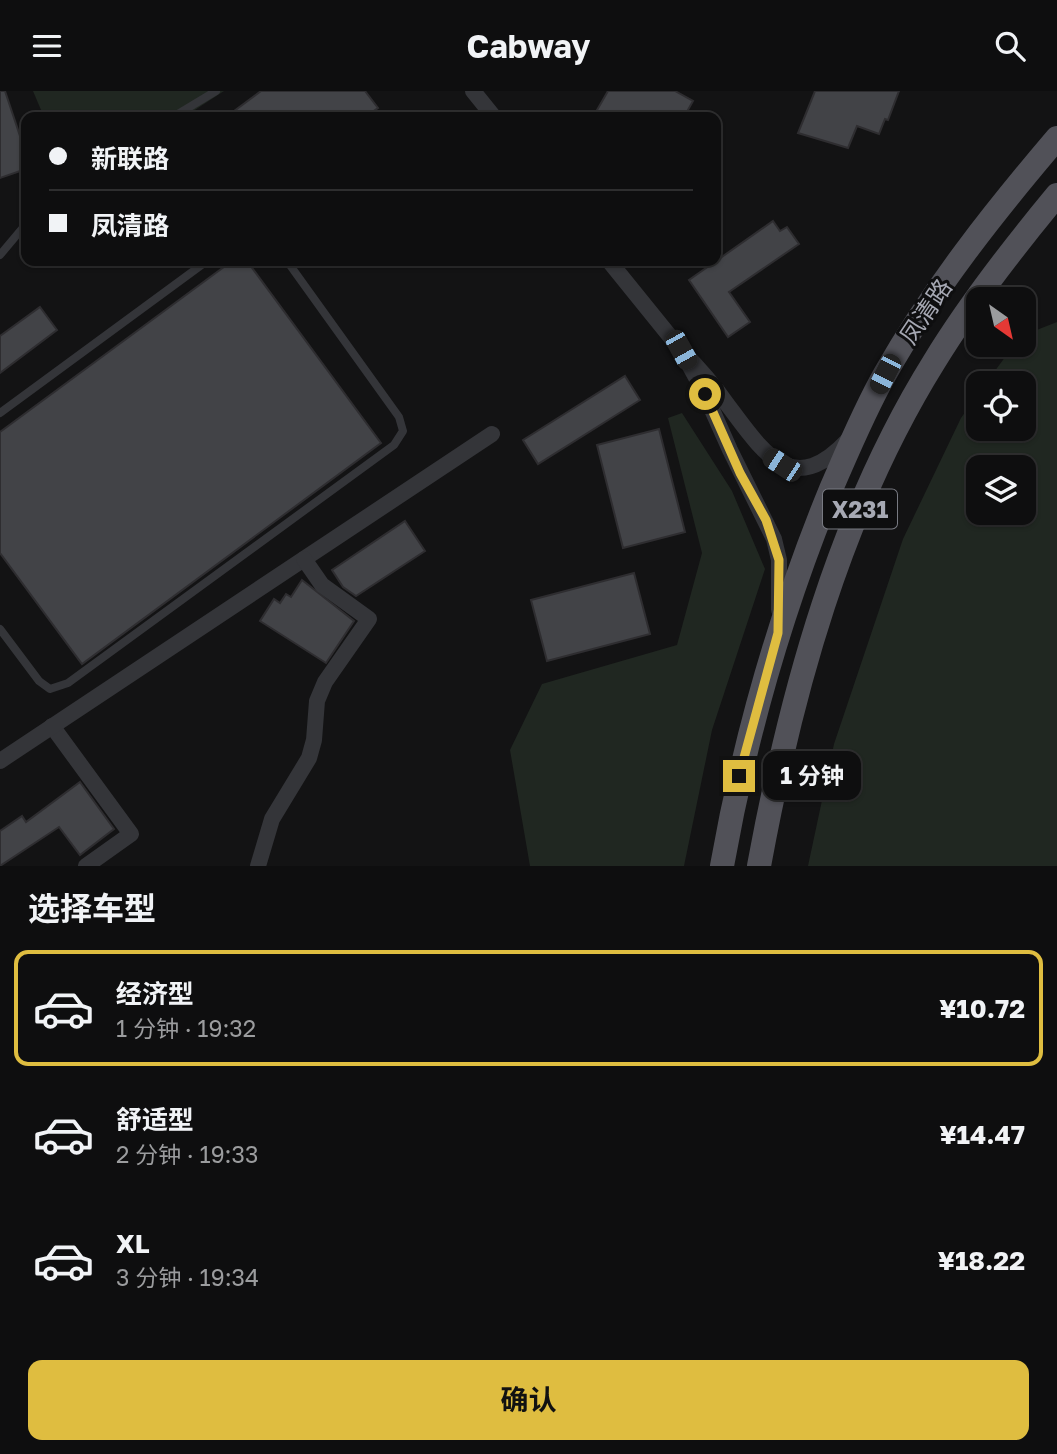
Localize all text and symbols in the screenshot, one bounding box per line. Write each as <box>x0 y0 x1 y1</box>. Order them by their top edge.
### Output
icon: menu <box>28 27 66 65</box>
text: Cabway <box>467 27 590 65</box>
icon: search <box>991 27 1029 65</box>
text: 新联路 <box>91 143 169 174</box>
text: 凤清路 <box>91 210 169 241</box>
street label: 凤清路 <box>893 273 957 349</box>
north arrow <box>966 287 1036 357</box>
map controls <box>966 287 1036 525</box>
car <box>662 327 701 373</box>
car <box>867 351 904 397</box>
button: locate <box>966 371 1036 441</box>
route start <box>689 378 721 410</box>
car <box>759 445 806 485</box>
button: layers <box>966 455 1036 525</box>
road number: X231 <box>823 489 897 529</box>
callout: 1 分钟 <box>764 751 862 801</box>
route end <box>723 760 755 792</box>
text: 1 分钟 <box>780 761 844 789</box>
text: 选择车型 <box>28 889 156 927</box>
icon: car <box>32 977 95 1040</box>
text: 经济型 <box>116 978 194 1009</box>
text: ¥10.72 <box>939 993 1025 1024</box>
text: 1 分钟 · 19:32 <box>116 1014 256 1042</box>
icon: car <box>32 1103 95 1166</box>
text: 舒适型 <box>116 1104 194 1135</box>
text: ¥14.47 <box>939 1119 1025 1150</box>
text: 2 分钟 · 19:33 <box>116 1140 258 1168</box>
text: XL <box>116 1228 150 1259</box>
icon: car <box>32 1229 95 1292</box>
text: ¥18.22 <box>938 1245 1025 1276</box>
text: 3 分钟 · 19:34 <box>116 1263 259 1291</box>
button: 确认 <box>28 1360 1029 1440</box>

